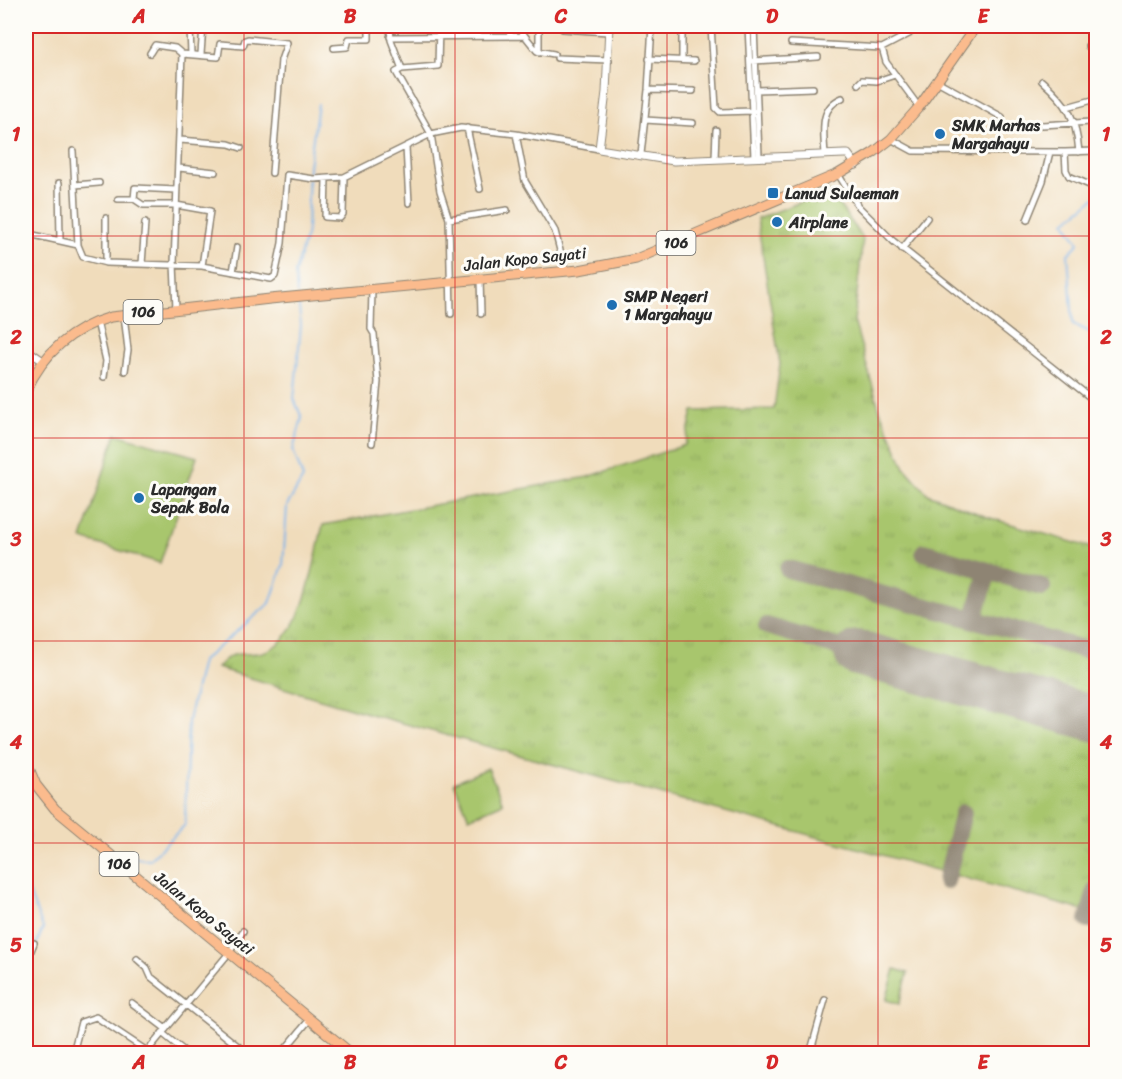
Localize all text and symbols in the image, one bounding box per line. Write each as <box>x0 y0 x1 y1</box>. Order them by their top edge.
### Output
text: A <box>131 0 146 34</box>
text: B <box>344 0 357 34</box>
text: C <box>554 0 568 34</box>
text: D <box>766 0 779 34</box>
text: E <box>977 0 990 34</box>
place label: SMK Marhas Margahayu <box>951 111 1041 158</box>
text: 1 <box>12 117 21 152</box>
text: 1 <box>1102 117 1111 152</box>
marker: SMK Marhas Margahayu <box>933 127 947 141</box>
place label: Lanud Sulaeman <box>785 179 899 208</box>
marker: Lanud Sulaeman <box>766 186 780 200</box>
place label: Airplane <box>788 208 848 237</box>
marker: Airplane <box>770 215 784 229</box>
road number: 106 <box>656 231 696 255</box>
street label: Jalan Kopo Sayati <box>461 238 588 280</box>
place label: SMP Negeri 1 Margahayu <box>623 282 713 329</box>
marker: SMP Negeri 1 Margahayu <box>605 298 619 312</box>
road number: 106 <box>124 300 162 324</box>
text: 2 <box>9 320 22 355</box>
text: 2 <box>1099 320 1112 355</box>
place label: Lapangan Sepak Bola <box>150 475 229 522</box>
marker: Lapangan Sepak Bola <box>132 491 146 505</box>
text: 3 <box>10 522 22 557</box>
text: 3 <box>1100 522 1112 557</box>
text: 4 <box>9 725 23 760</box>
text: 4 <box>1099 725 1113 760</box>
road number: 106 <box>100 852 138 876</box>
street label: Jalan Kopo Sayati <box>146 863 261 963</box>
text: 5 <box>10 928 22 963</box>
text: 5 <box>1100 928 1112 963</box>
text: A <box>131 1045 146 1079</box>
text: B <box>344 1045 357 1079</box>
text: C <box>554 1045 568 1079</box>
text: D <box>766 1045 779 1079</box>
text: E <box>977 1045 990 1079</box>

